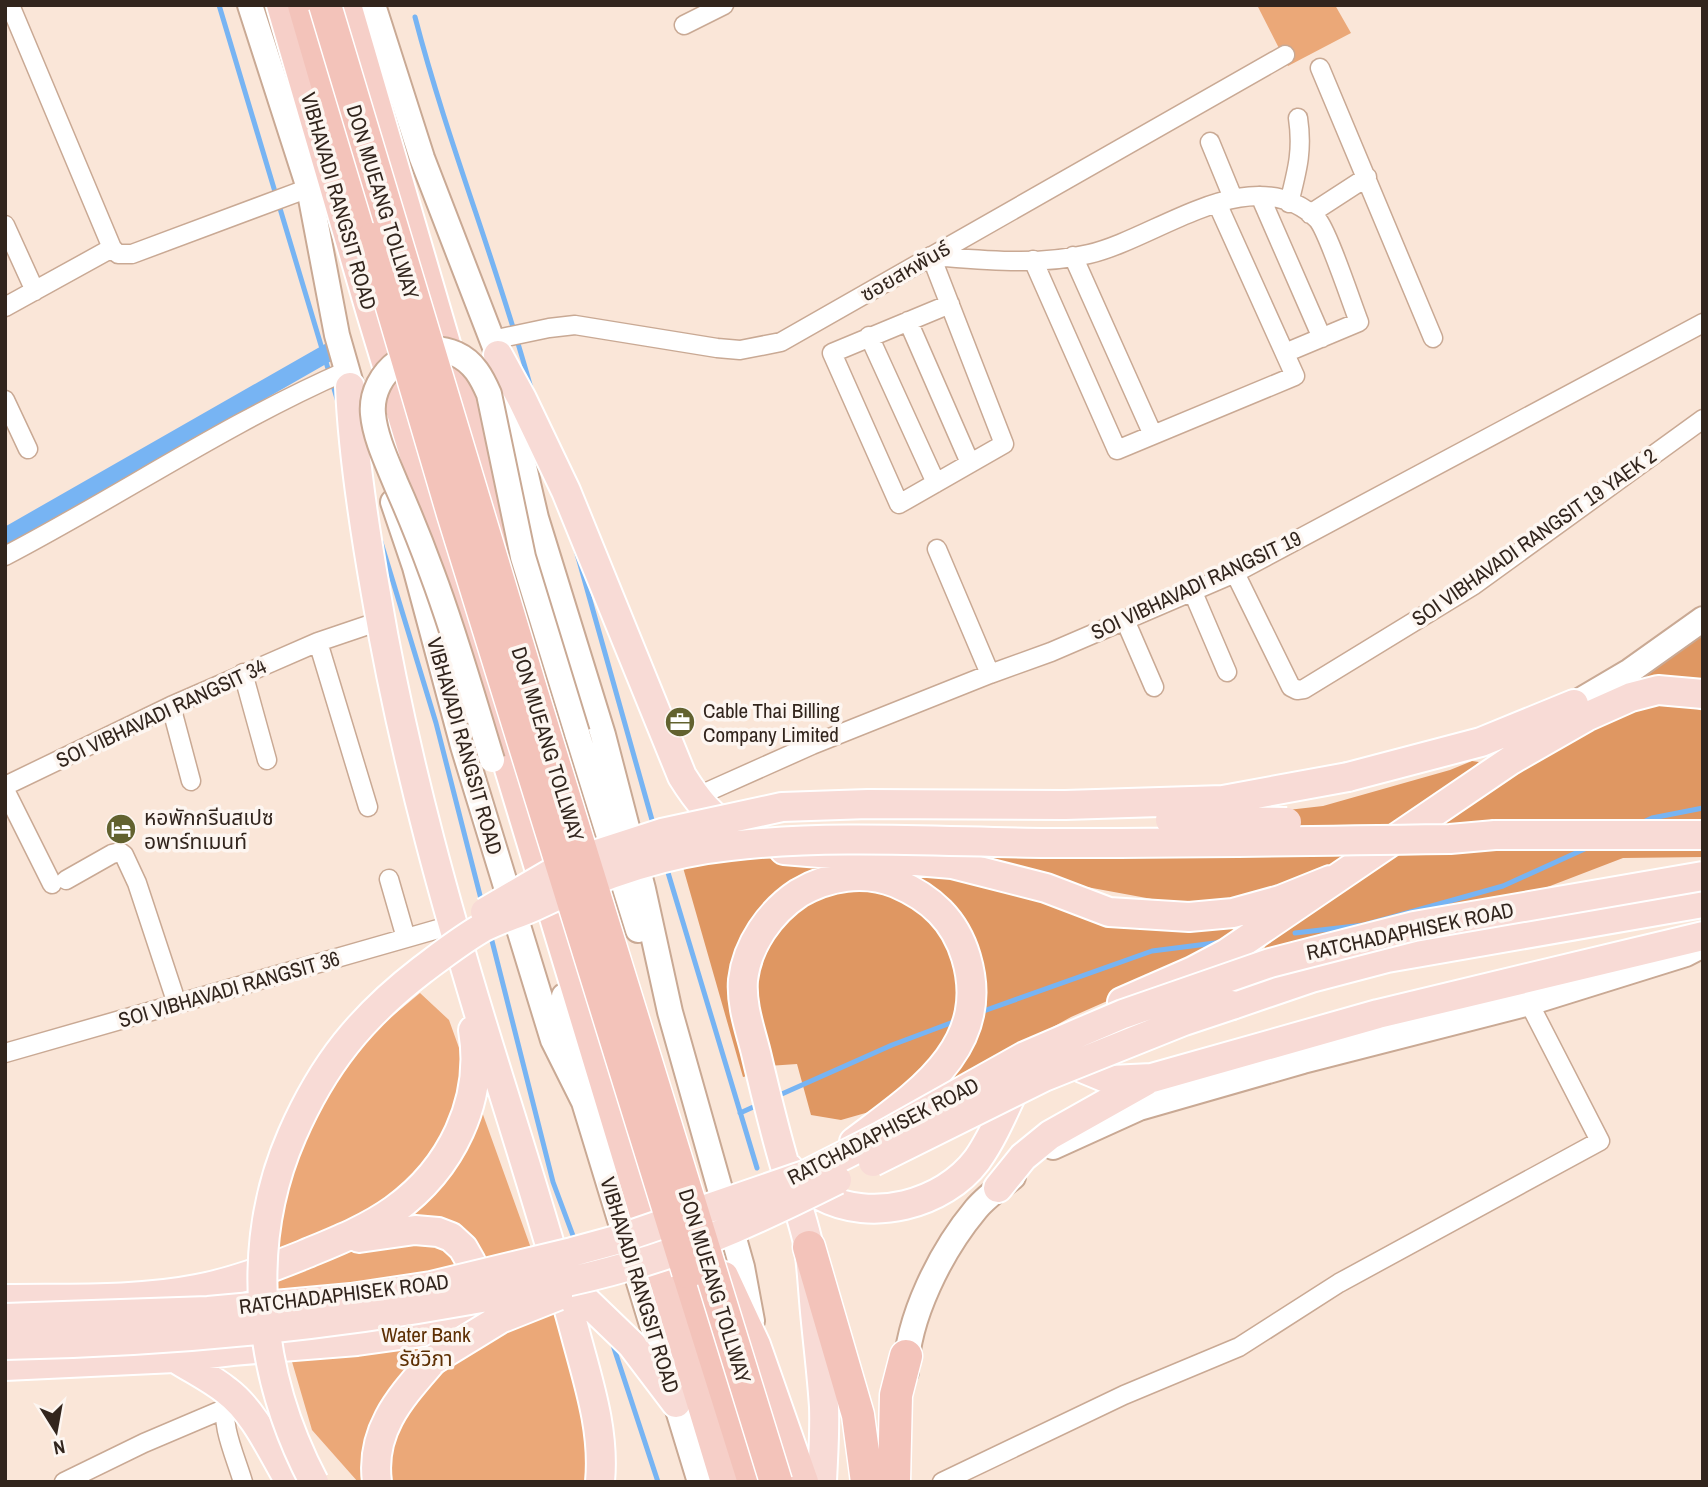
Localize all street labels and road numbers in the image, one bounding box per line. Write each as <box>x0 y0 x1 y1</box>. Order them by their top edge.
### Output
street label: VIBHAVADI RANGSIT ROAD <box>294 89 384 313</box>
street label: DON MUEANG TOLLWAY <box>340 101 427 303</box>
street label: ซอยสหพันธ์ <box>855 233 956 308</box>
street label: SOI VIBHAVADI RANGSIT 19 YAEK 2 <box>1406 441 1662 633</box>
street label: SOI VIBHAVADI RANGSIT 19 <box>1086 524 1306 646</box>
street label: VIBHAVADI RANGSIT ROAD <box>420 634 510 858</box>
street label: DON MUEANG TOLLWAY <box>505 643 592 845</box>
street label: SOI VIBHAVADI RANGSIT 34 <box>51 651 271 774</box>
street label: RATCHADAPHISEK ROAD <box>1304 895 1516 967</box>
street label: SOI VIBHAVADI RANGSIT 36 <box>115 944 343 1034</box>
street label: RATCHADAPHISEK ROAD <box>782 1070 984 1192</box>
street label: VIBHAVADI RANGSIT ROAD <box>593 1173 687 1397</box>
street label: DON MUEANG TOLLWAY <box>672 1185 759 1387</box>
street label: RATCHADAPHISEK ROAD <box>237 1267 451 1321</box>

